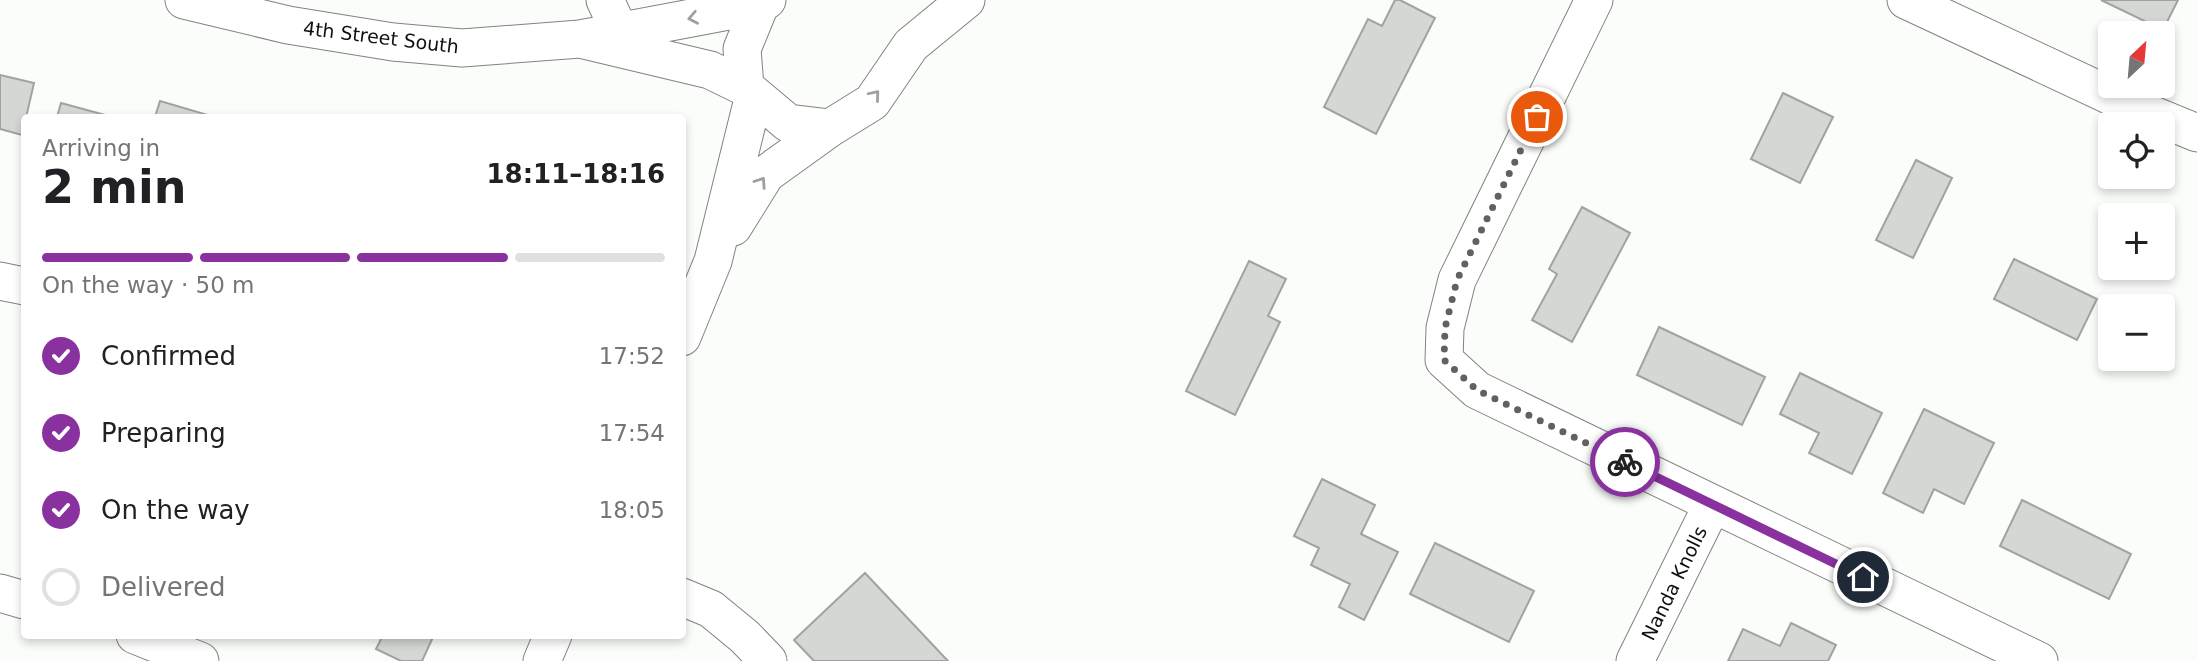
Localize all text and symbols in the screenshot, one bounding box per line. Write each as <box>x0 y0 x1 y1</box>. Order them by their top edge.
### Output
one-way arrow <box>687 9 699 24</box>
street label: 4th Street South <box>302 17 460 57</box>
north arrow <box>2098 21 2175 98</box>
map controls <box>2098 21 2175 371</box>
pin <box>1507 87 1567 147</box>
one-way arrow <box>866 91 879 103</box>
icon: bag <box>1518 98 1556 136</box>
button: locate <box>2098 112 2175 189</box>
text: Arriving in <box>42 135 160 161</box>
text: 18:11–18:16 <box>486 159 665 189</box>
text: 2 min <box>42 160 186 214</box>
one-way arrow <box>753 177 766 190</box>
button: + <box>2098 203 2175 280</box>
text: On the way · 50 m <box>42 272 254 298</box>
button: − <box>2098 294 2175 371</box>
icon: check <box>42 337 80 375</box>
text: Confirmed <box>101 341 236 371</box>
text: 17:52 <box>599 343 665 369</box>
icon: check <box>42 414 80 452</box>
text: Preparing <box>101 418 226 448</box>
text: 17:54 <box>599 420 665 446</box>
courier <box>1590 427 1660 497</box>
icon: bike <box>1606 443 1644 481</box>
icon: check <box>42 491 80 529</box>
text: On the way <box>101 495 250 525</box>
text: 18:05 <box>599 497 665 523</box>
street label: Nanda Knolls <box>1637 522 1711 644</box>
pin <box>1833 547 1893 607</box>
icon: home <box>1844 558 1882 596</box>
text: Delivered <box>101 572 225 602</box>

